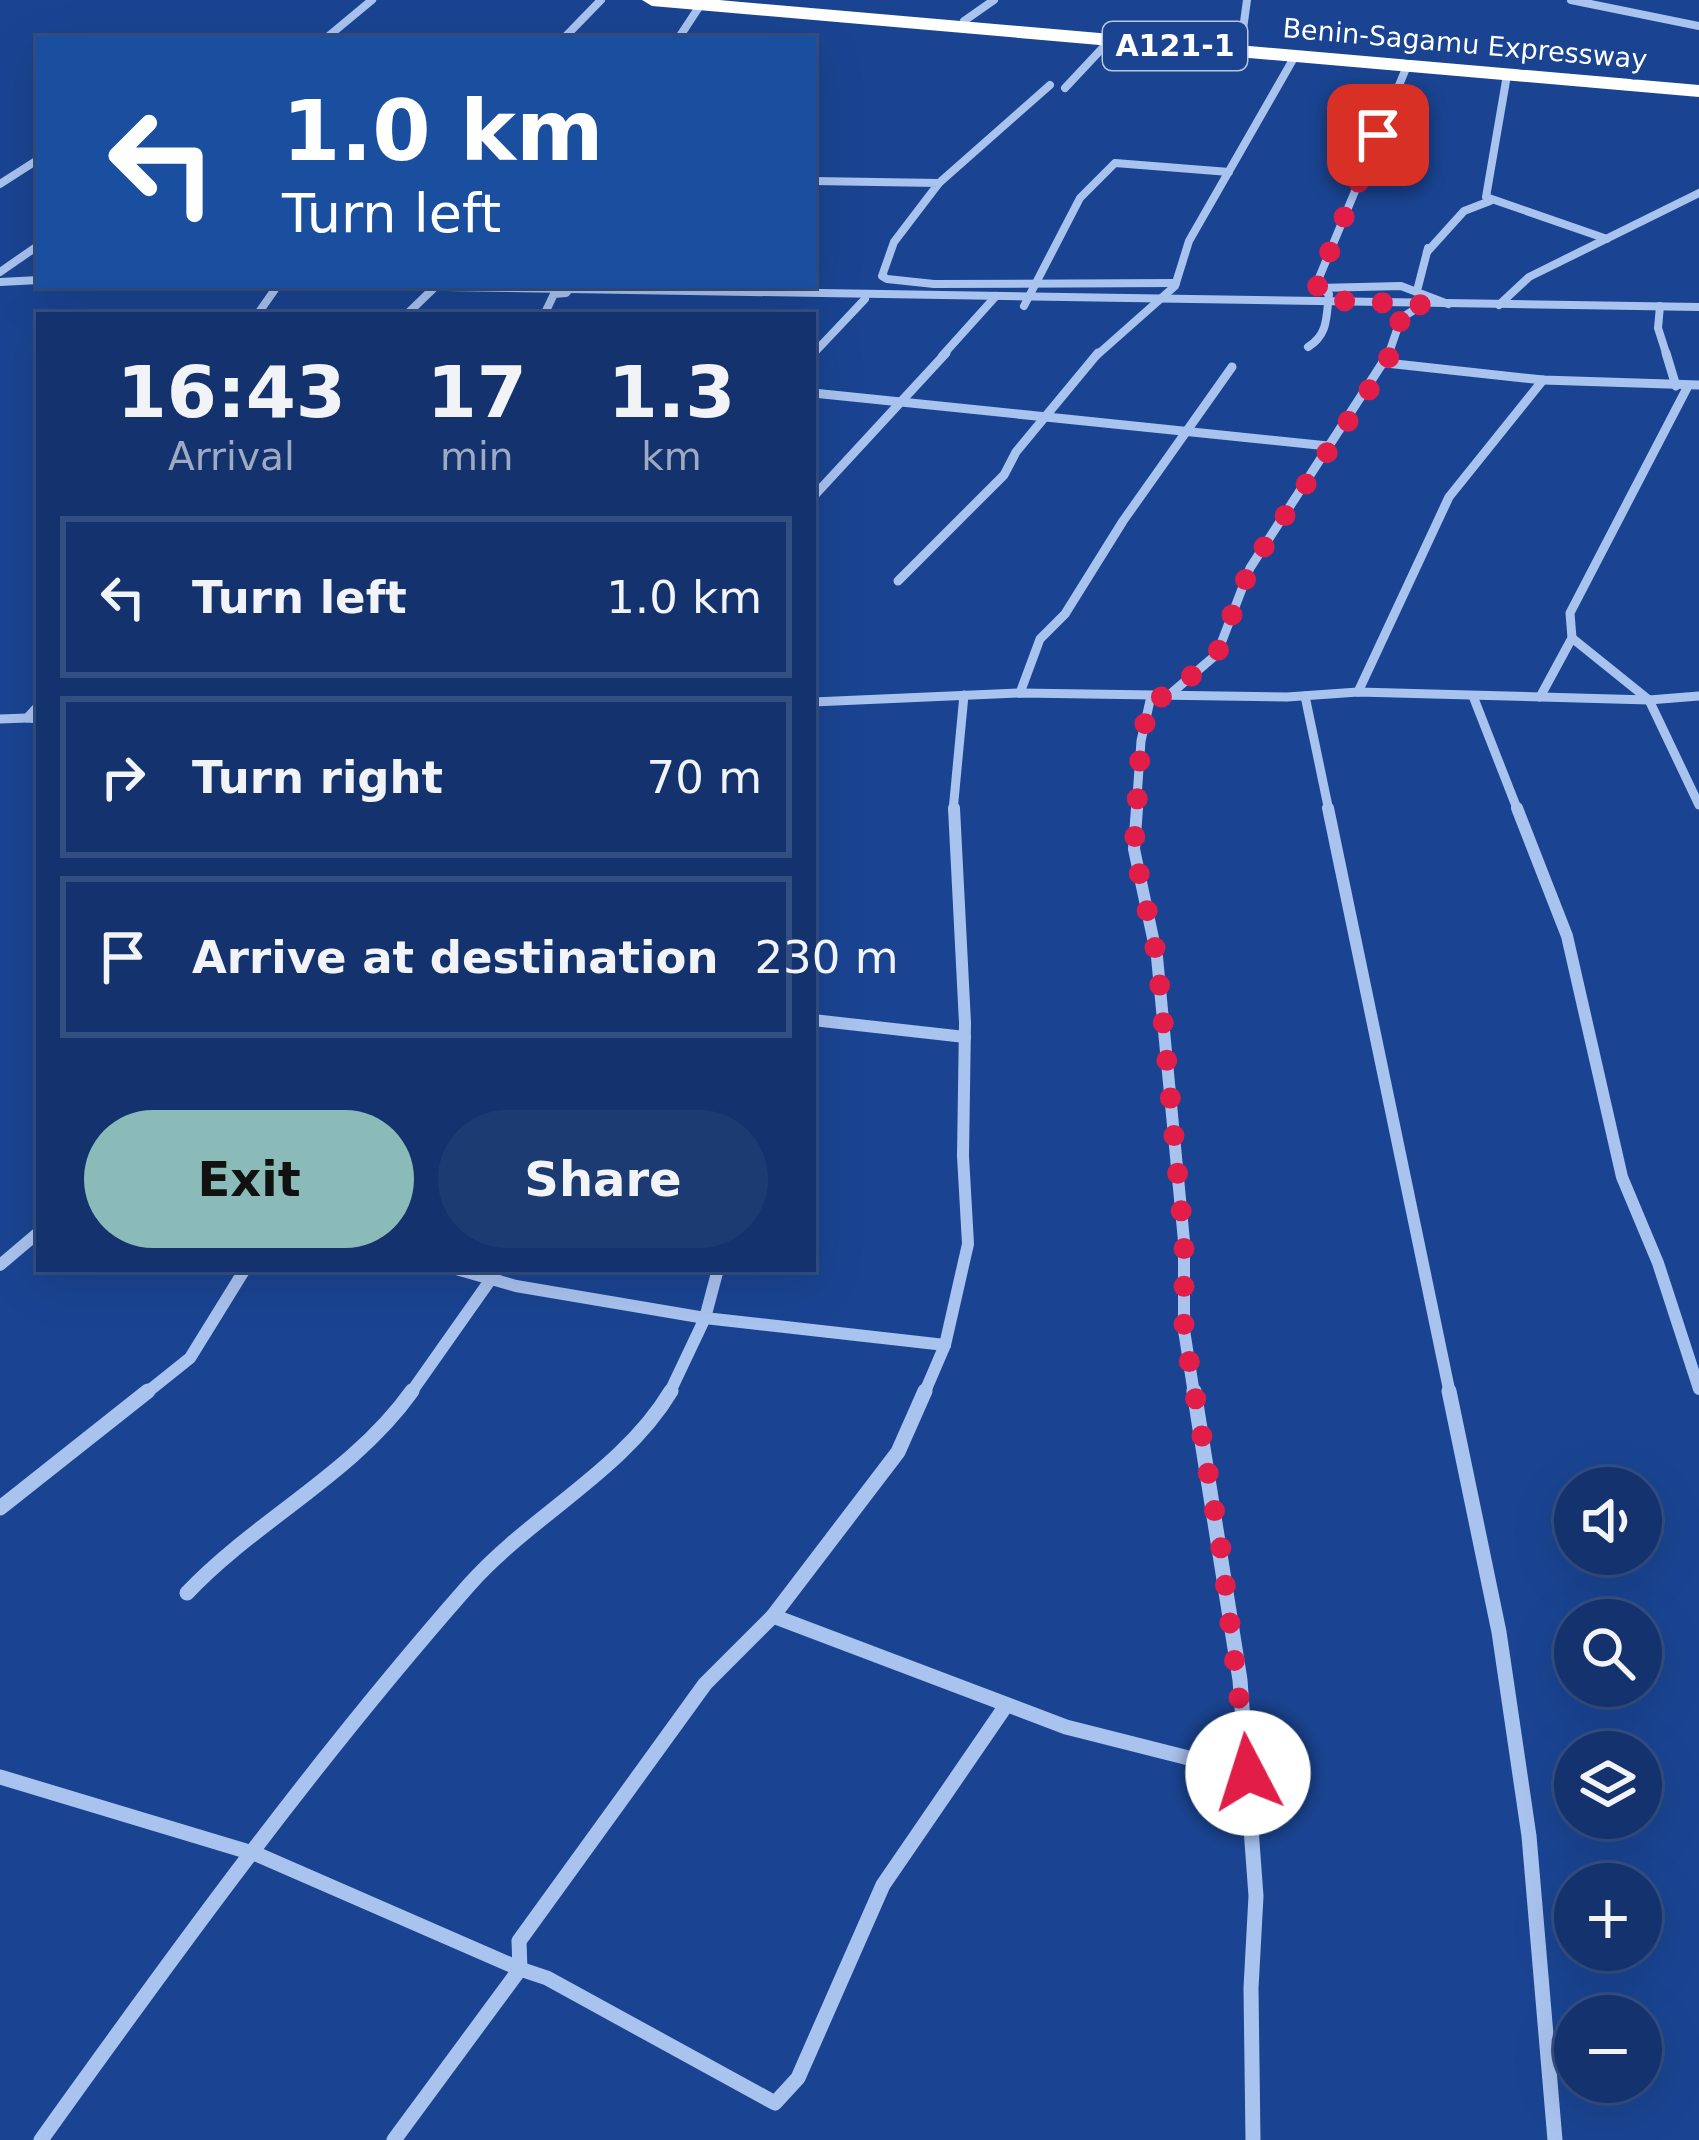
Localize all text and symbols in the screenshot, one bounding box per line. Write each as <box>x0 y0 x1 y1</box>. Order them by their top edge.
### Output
street label: Benin-Sagamu Expressway <box>1281 12 1649 75</box>
road number: A121-1 <box>1103 22 1247 70</box>
text: 1.0 km <box>282 82 603 180</box>
icon: left <box>84 84 240 240</box>
pin <box>1327 84 1429 186</box>
icon: arrive <box>1345 102 1411 168</box>
text: Turn left <box>282 182 501 245</box>
text: 16:43 <box>117 350 346 434</box>
text: 17 <box>427 350 527 434</box>
text: 1.3 <box>608 350 735 434</box>
text: Arrival <box>168 434 295 479</box>
text: min <box>440 434 514 479</box>
text: km <box>641 434 702 479</box>
icon: left <box>90 564 156 630</box>
text: Turn left <box>192 571 407 624</box>
text: 1.0 km <box>606 571 762 624</box>
icon: right <box>90 744 156 810</box>
text: Turn right <box>192 751 443 804</box>
text: 70 m <box>647 751 762 804</box>
icon: arrive <box>90 924 156 990</box>
text: Arrive at destination <box>192 931 718 984</box>
text: 230 m <box>754 931 898 984</box>
button: Exit <box>84 1110 414 1248</box>
button: Share <box>438 1110 768 1248</box>
map controls <box>1554 1467 1662 2103</box>
button: sound <box>1554 1467 1662 1575</box>
button: search <box>1554 1599 1662 1707</box>
position arrow <box>1185 1710 1311 1836</box>
button: layers <box>1554 1731 1662 1839</box>
button: + <box>1554 1863 1662 1971</box>
button: − <box>1554 1995 1662 2103</box>

